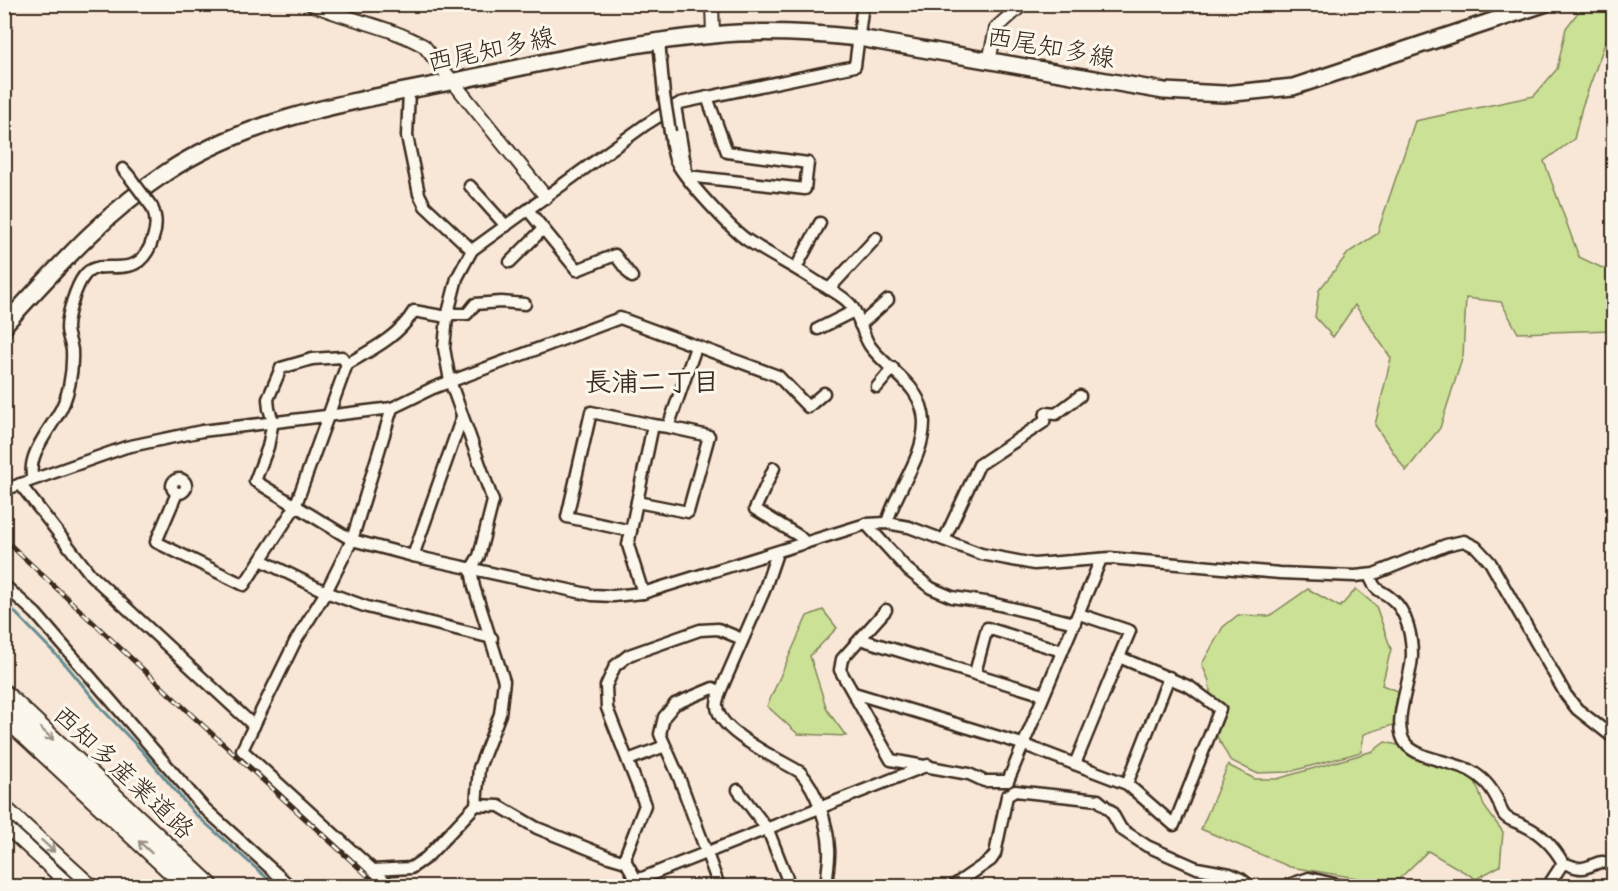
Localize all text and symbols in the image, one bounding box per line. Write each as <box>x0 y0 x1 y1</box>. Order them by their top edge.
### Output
street label: 西尾知多線 <box>424 20 558 79</box>
street label: 西尾知多線 <box>984 20 1118 75</box>
district label: 長浦二丁目 <box>585 365 720 399</box>
street label: 西知多産業道路 <box>46 698 201 847</box>
one-way arrow <box>39 727 54 741</box>
one-way arrow <box>40 839 55 853</box>
one-way arrow <box>138 839 153 854</box>

